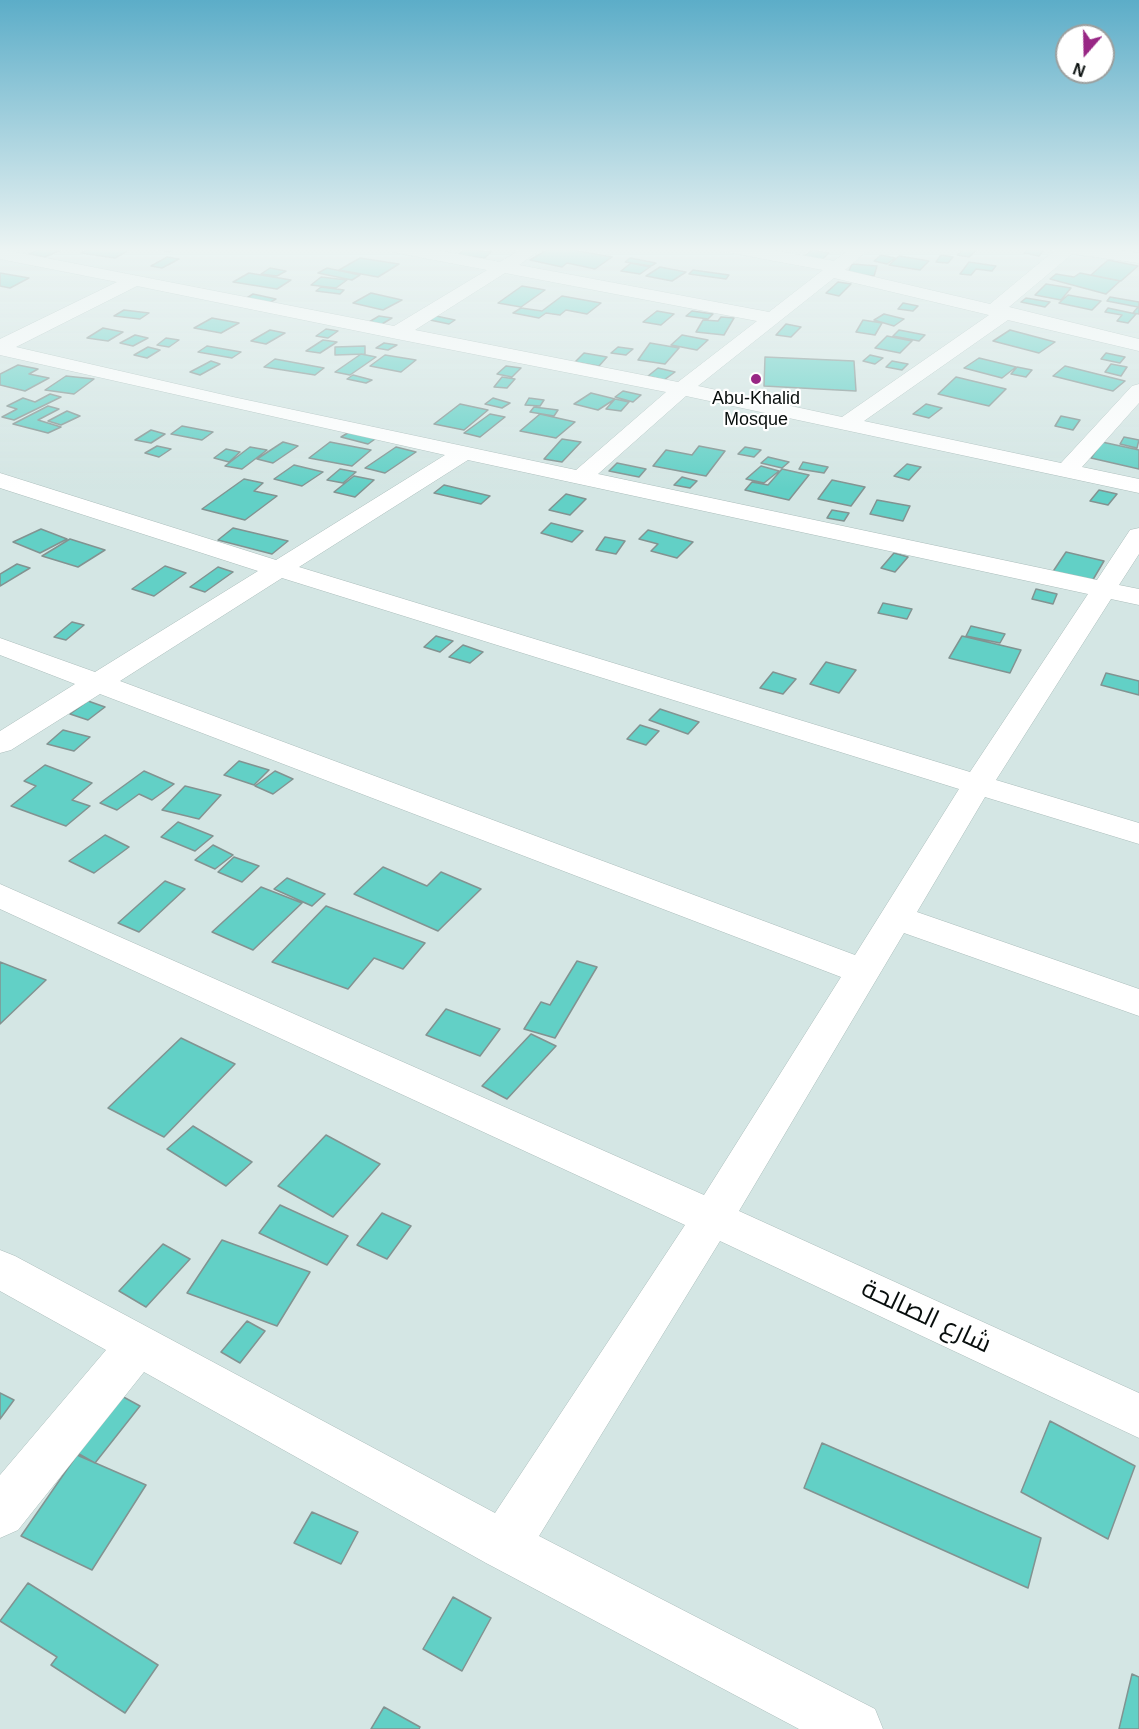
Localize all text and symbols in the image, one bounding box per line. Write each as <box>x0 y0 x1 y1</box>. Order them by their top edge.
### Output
north arrow <box>1055 24 1115 84</box>
text: N <box>1071 60 1088 79</box>
marker: Abu-Khalid Mosque <box>749 372 763 386</box>
place label: Abu-Khalid Mosque <box>712 388 800 430</box>
street label: شارع الصالحة <box>856 1273 996 1361</box>

